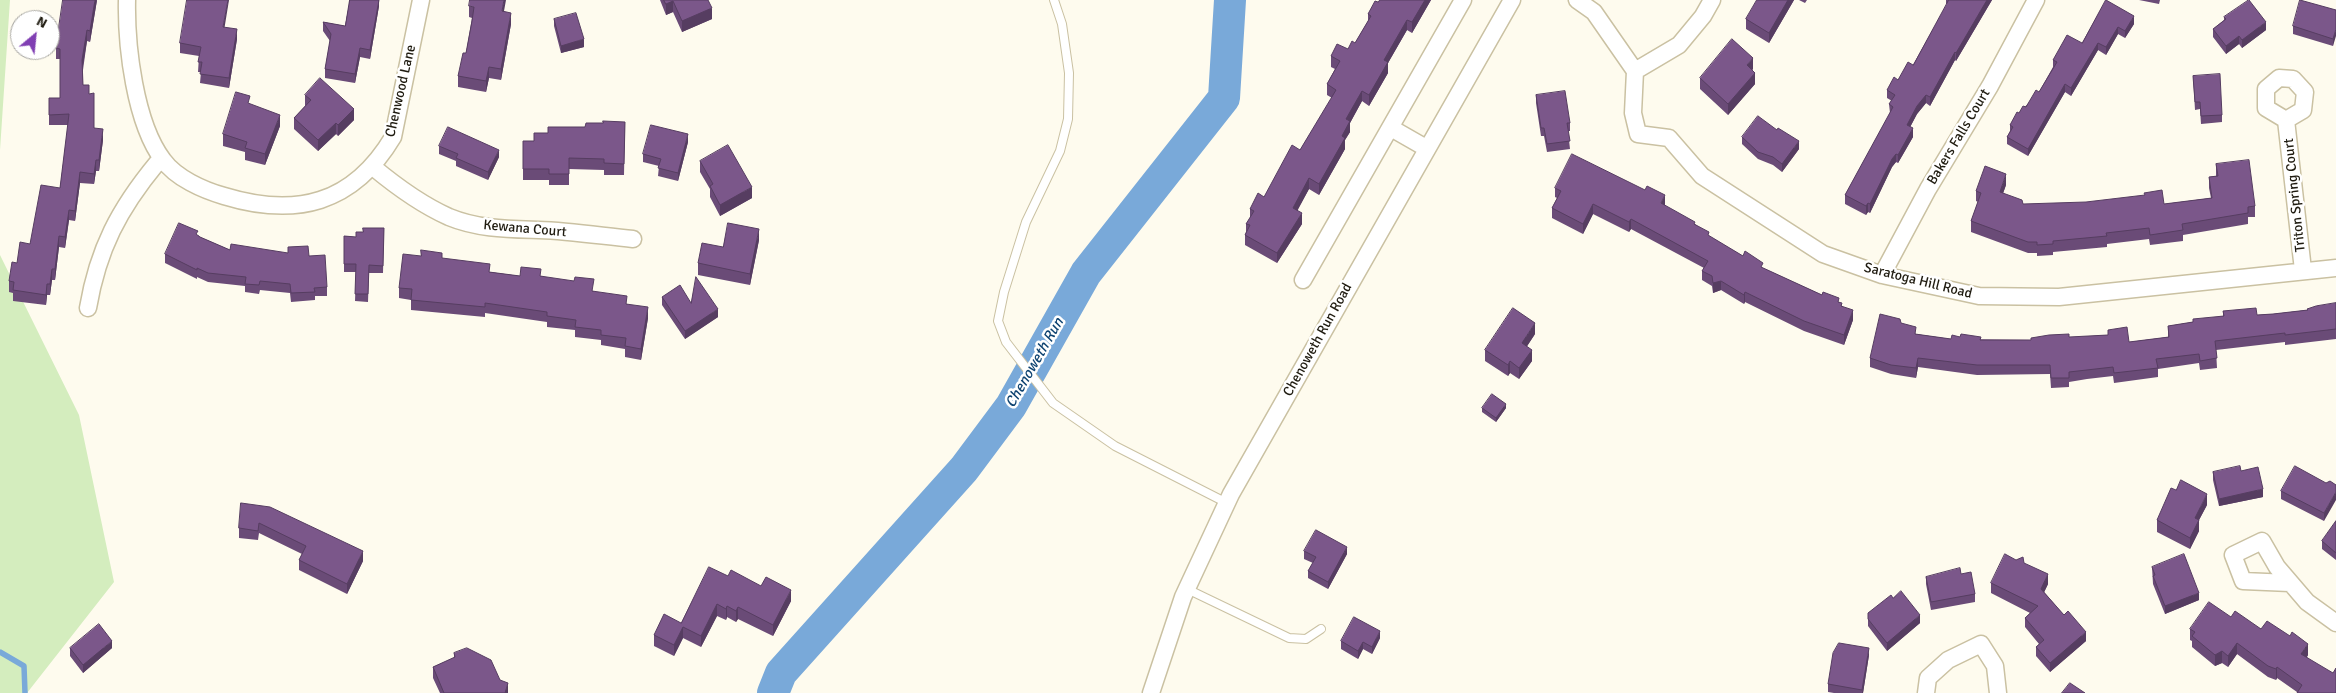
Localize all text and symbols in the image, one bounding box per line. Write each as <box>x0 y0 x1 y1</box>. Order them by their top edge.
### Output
north arrow <box>10 10 60 60</box>
text: N <box>34 12 50 32</box>
street label: Chenwood Lane <box>382 43 420 139</box>
street label: Bakers Falls Court <box>1924 86 1994 188</box>
street label: Triton Spring Court <box>2281 137 2309 253</box>
street label: Kewana Court <box>483 217 567 241</box>
street label: Saratoga Hill Road <box>1862 259 1974 303</box>
street label: Chenoweth Run Road <box>1280 280 1356 400</box>
water label: Chenoweth Run <box>1002 315 1068 411</box>

